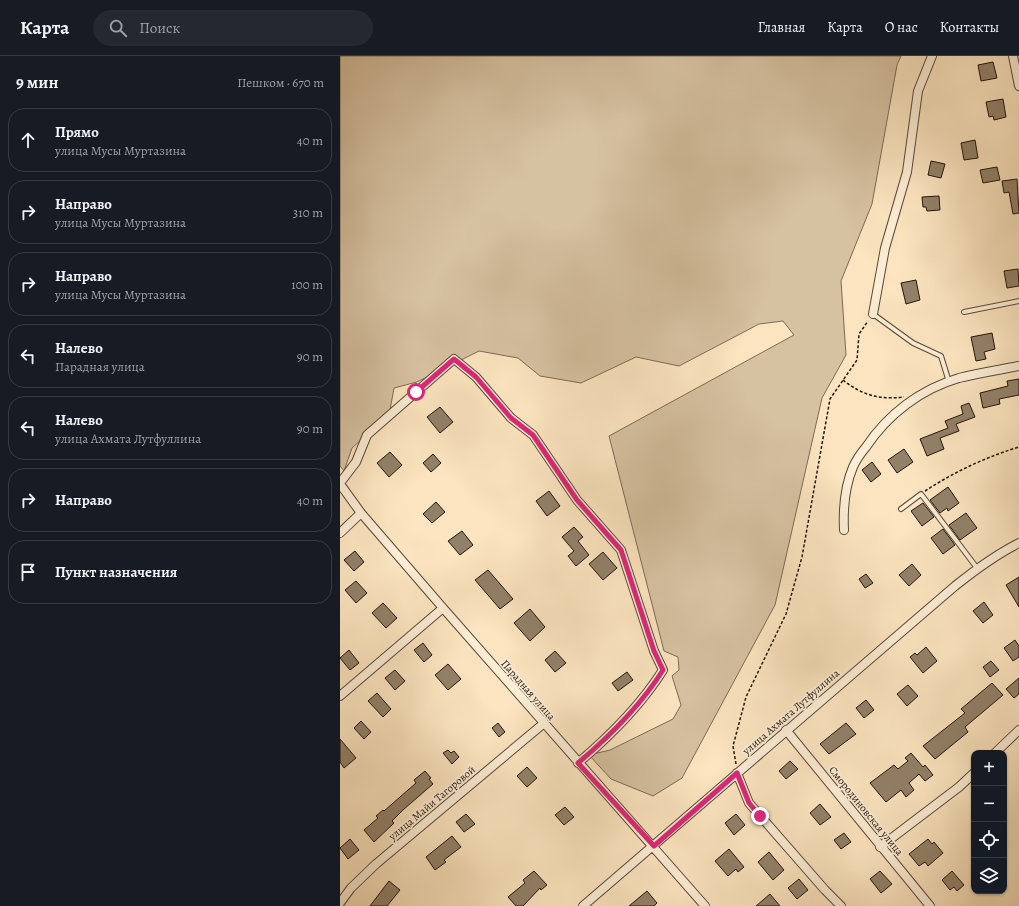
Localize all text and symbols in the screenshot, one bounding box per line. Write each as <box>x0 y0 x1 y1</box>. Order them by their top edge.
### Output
search box <box>93 10 373 46</box>
text: Карта <box>20 15 69 41</box>
icon: search <box>107 17 129 39</box>
text: Поиск <box>139 18 180 38</box>
text: Главная <box>758 18 805 37</box>
text: Карта <box>827 18 863 37</box>
text: О нас <box>885 18 918 37</box>
text: Контакты <box>940 18 999 37</box>
text: 9 мин <box>16 71 58 94</box>
text: Пешком · 670 m <box>237 74 324 91</box>
text: Прямо <box>55 122 99 142</box>
icon: ahead <box>17 129 39 151</box>
text: 40 m <box>297 132 323 149</box>
text: улица Мусы Муртазина <box>55 142 186 159</box>
text: Направо <box>55 194 112 214</box>
icon: right <box>17 201 39 223</box>
text: 310 m <box>293 204 323 221</box>
text: улица Мусы Муртазина <box>55 214 186 231</box>
text: Направо <box>55 266 112 286</box>
icon: right <box>17 273 39 295</box>
text: 100 m <box>291 276 323 293</box>
text: улица Мусы Муртазина <box>55 286 186 303</box>
text: Налево <box>55 338 103 358</box>
icon: left <box>17 345 39 367</box>
text: 90 m <box>297 348 323 365</box>
text: Парадная улица <box>55 358 145 375</box>
route start <box>407 383 425 401</box>
text: Налево <box>55 410 103 430</box>
icon: left <box>17 417 39 439</box>
text: 90 m <box>297 420 323 437</box>
text: улица Ахмата Лутфуллина <box>55 430 201 447</box>
icon: right <box>17 489 39 511</box>
text: Направо <box>55 490 112 510</box>
text: 40 m <box>297 492 323 509</box>
icon: arrive <box>17 561 39 583</box>
text: Пункт назначения <box>55 562 177 582</box>
street label: Парадная улица <box>497 656 559 724</box>
street label: улица Ахмата Лутфуллина <box>739 665 843 759</box>
map controls <box>971 750 1007 894</box>
button: + <box>971 750 1007 786</box>
street label: улица Майи Тагоровой <box>385 762 479 844</box>
street label: Смородиновская улица <box>825 763 907 860</box>
button: − <box>971 786 1007 822</box>
route end <box>751 807 769 825</box>
button: locate <box>971 822 1007 858</box>
button: layers <box>971 858 1007 894</box>

